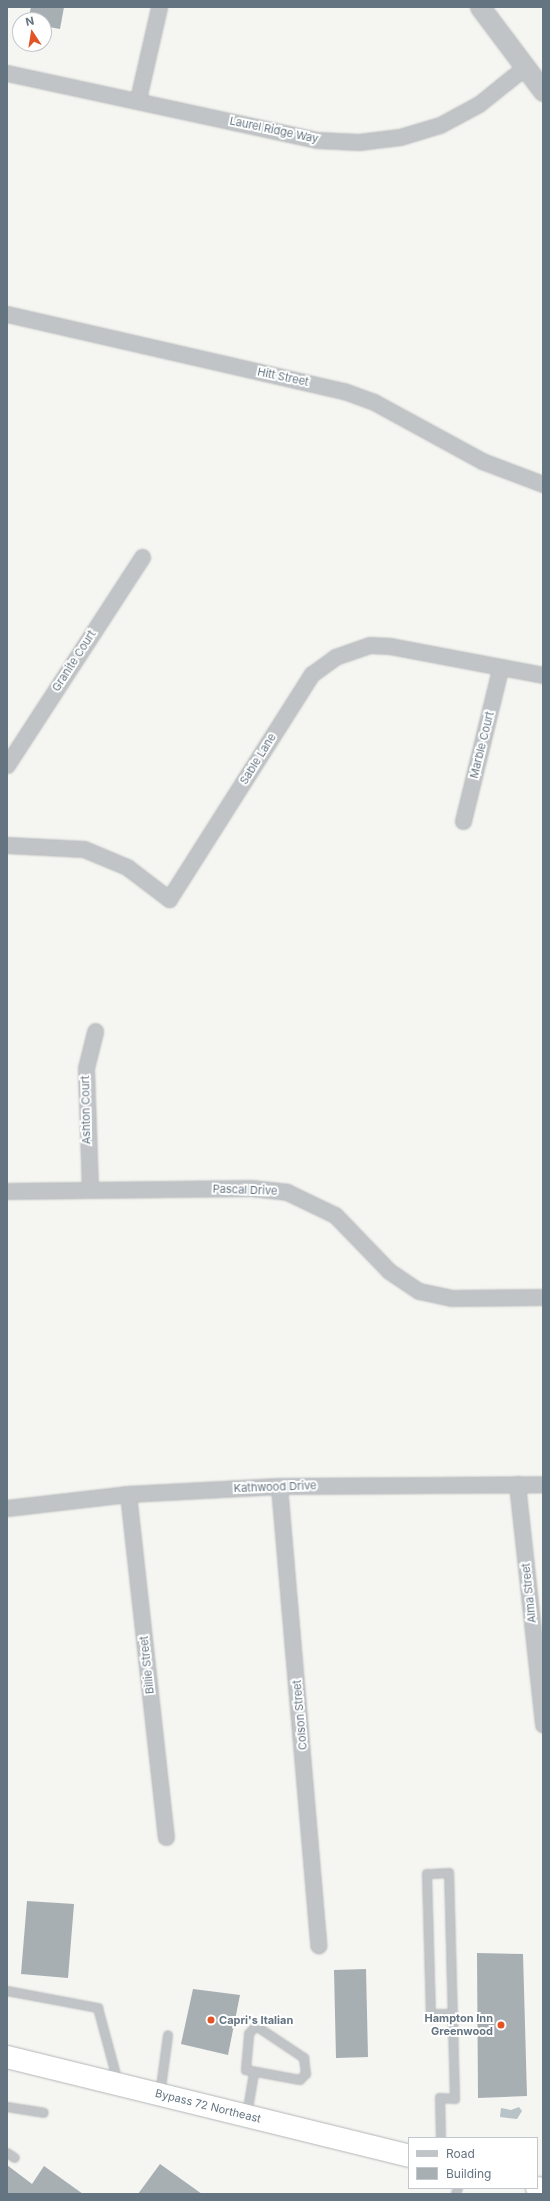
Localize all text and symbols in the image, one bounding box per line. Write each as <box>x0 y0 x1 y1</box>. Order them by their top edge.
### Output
north arrow <box>12 12 52 52</box>
text: N <box>24 14 35 29</box>
street label: Laurel Ridge Way <box>228 114 320 146</box>
street label: Hitt Street <box>256 365 310 389</box>
street label: Granite Court <box>49 628 99 694</box>
street label: Marble Court <box>467 710 497 780</box>
street label: Sable Lane <box>237 731 279 787</box>
street label: Ashton Court <box>79 1076 93 1144</box>
street label: Pascal Drive <box>212 1182 278 1198</box>
street label: Kathwood Drive <box>233 1479 317 1495</box>
street label: Alma Street <box>519 1562 539 1624</box>
street label: Billie Street <box>137 1635 157 1695</box>
street label: Colson Street <box>290 1679 310 1751</box>
place label: Hampton Inn Greenwood <box>425 2012 493 2038</box>
place label: Capri's Italian <box>219 2013 293 2027</box>
marker: Capri's Italian <box>206 2015 216 2025</box>
marker: Hampton Inn Greenwood <box>496 2020 506 2030</box>
street label: Bypass 72 Northeast <box>154 2086 262 2126</box>
legend <box>408 2137 538 2189</box>
text: Road <box>446 2146 475 2161</box>
text: Building <box>446 2166 491 2181</box>

